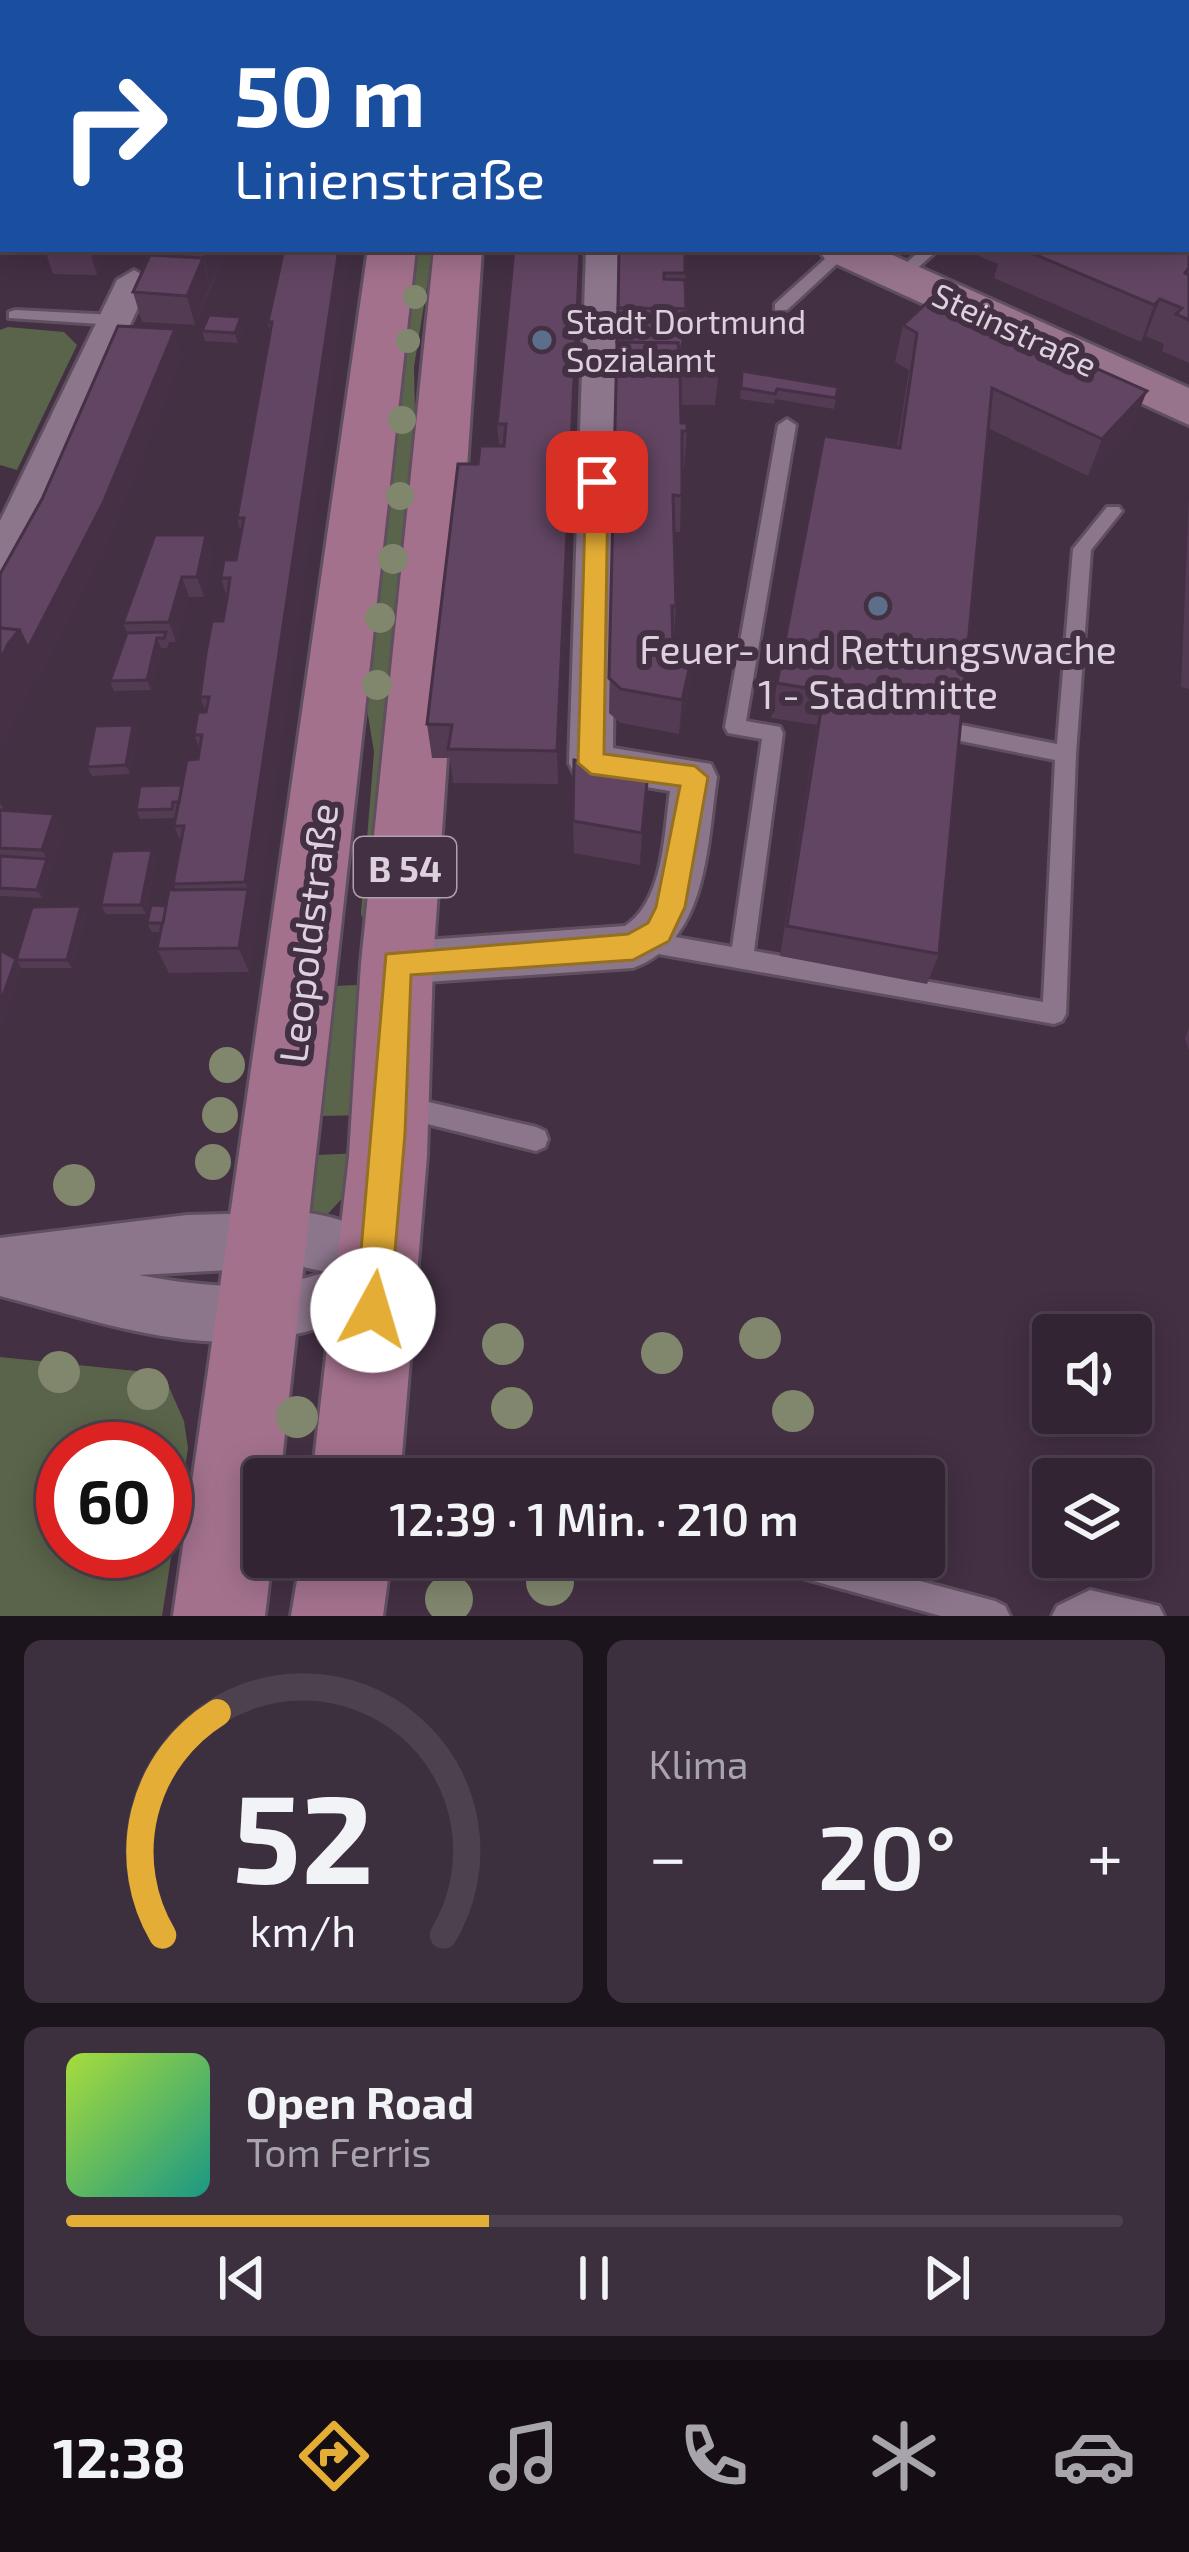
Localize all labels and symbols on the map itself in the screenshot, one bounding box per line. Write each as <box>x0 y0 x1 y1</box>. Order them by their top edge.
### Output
street label: Steinstraße <box>926 274 1104 384</box>
place label: Stadt Dortmund Sozialamt <box>566 301 806 379</box>
marker: Stadt Dortmund Sozialamt <box>529 327 555 353</box>
pin <box>546 431 648 533</box>
marker: Feuer- und Rettungswache 1 - Stadtmitte <box>865 593 891 619</box>
place label: Feuer- und Rettungswache 1 - Stadtmitte <box>639 625 1117 717</box>
street label: Leopoldstraße <box>268 801 346 1065</box>
road number: B 54 <box>354 837 456 897</box>
position arrow <box>310 1247 436 1373</box>
speed limit sign: 60 <box>36 1422 192 1578</box>

